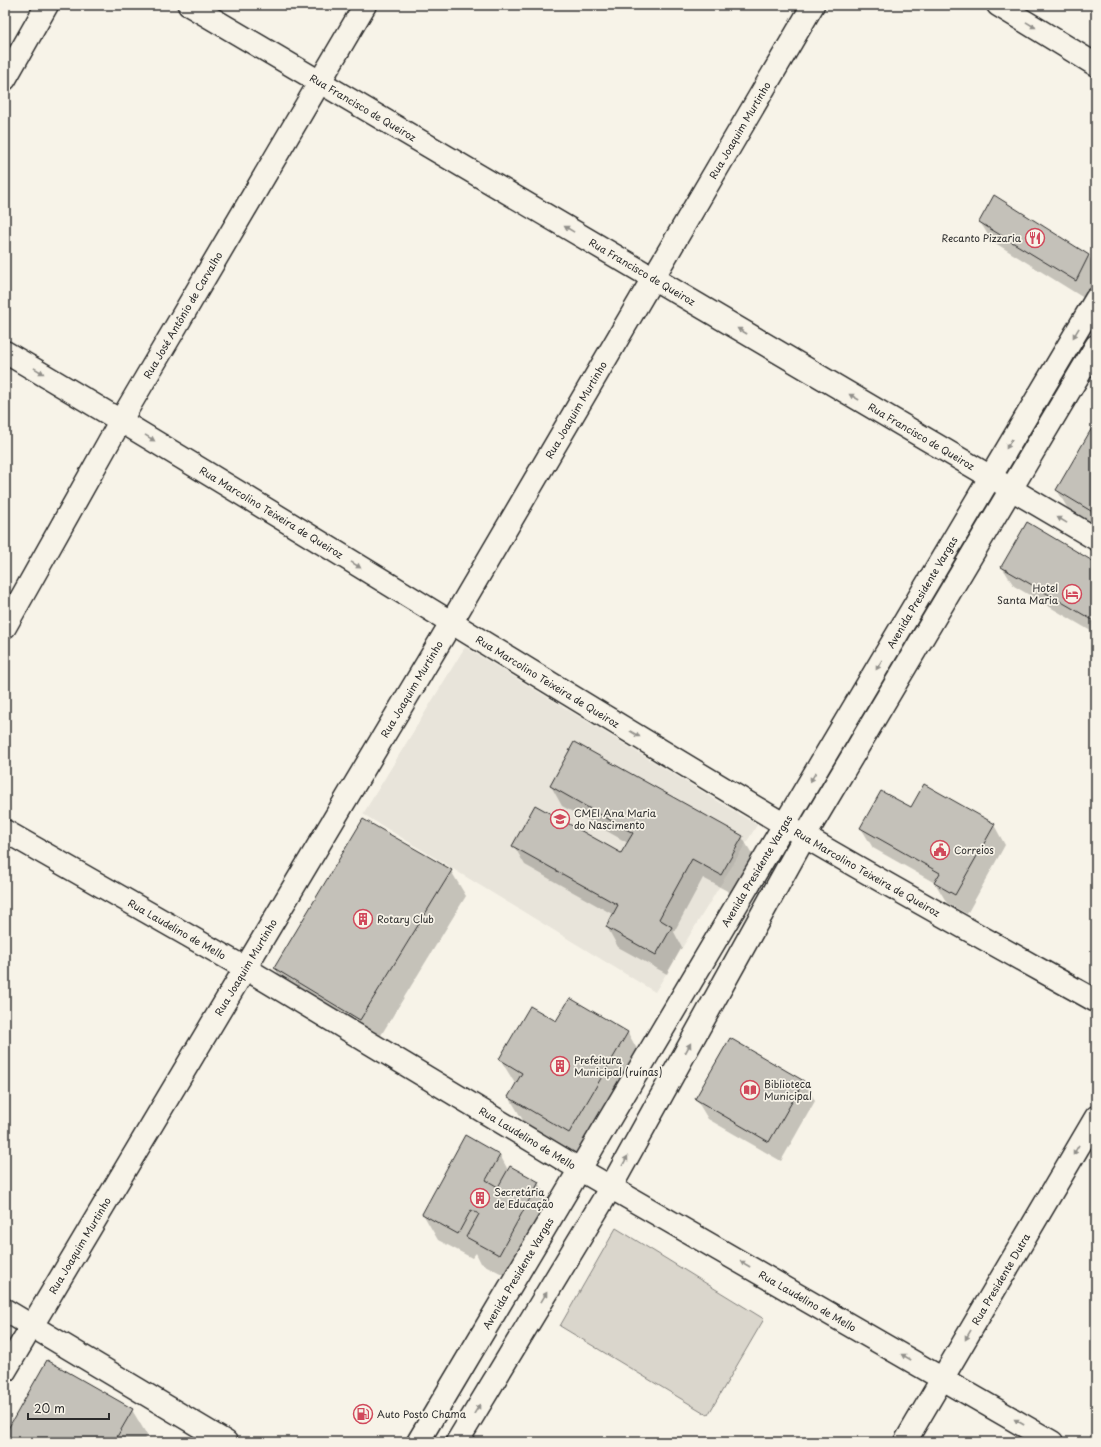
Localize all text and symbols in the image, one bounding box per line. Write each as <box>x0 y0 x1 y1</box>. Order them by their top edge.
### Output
one-way arrow <box>1025 22 1037 29</box>
street label: Rua Francisco de Queiroz <box>307 70 419 144</box>
street label: Rua Joaquim Murtinho <box>705 78 774 181</box>
one-way arrow <box>563 226 575 233</box>
restaurant icon: Recanto Pizzaria <box>1024 227 1046 249</box>
place label: Recanto Pizzaria <box>942 230 1022 245</box>
street label: Rua Francisco de Queiroz <box>586 234 699 309</box>
street label: Rua José Antônio de Carvalho <box>139 248 226 381</box>
one-way arrow <box>736 328 748 335</box>
one-way arrow <box>1072 328 1080 338</box>
street label: Rua Joaquim Murtinho <box>541 358 610 461</box>
one-way arrow <box>33 368 45 375</box>
one-way arrow <box>848 393 860 400</box>
street label: Rua Francisco de Queiroz <box>866 399 978 473</box>
one-way arrow <box>145 434 155 442</box>
one-way arrow <box>1006 438 1013 450</box>
street label: Rua Marcolino Teixeira de Queiroz <box>197 462 347 562</box>
one-way arrow <box>1056 516 1068 523</box>
street label: Avenida Presidente Vargas <box>883 533 961 651</box>
one-way arrow <box>351 561 361 569</box>
place label: Hotel Santa Maria <box>997 580 1059 607</box>
hotel icon: Hotel Santa Maria <box>1061 583 1083 605</box>
street label: Rua Marcolino Teixeira de Queiroz <box>473 631 623 731</box>
street label: Rua Joaquim Murtinho <box>376 637 446 740</box>
one-way arrow <box>875 659 882 671</box>
one-way arrow <box>630 730 640 738</box>
one-way arrow <box>809 771 816 783</box>
place label: CMEI Ana Maria do Nascimento <box>574 805 657 832</box>
school or university icon: CMEI Ana Maria do Nascimento <box>549 808 571 830</box>
street label: Avenida Presidente Vargas <box>717 812 796 929</box>
street label: Rua Marcolino Teixeira de Queiroz <box>792 824 943 920</box>
public building icon: Correios <box>929 839 951 861</box>
place label: Correios <box>954 842 994 857</box>
street label: Rua Laudelino de Mello <box>125 895 229 963</box>
building icon: Rotary Club <box>352 908 374 930</box>
place label: Rotary Club <box>377 911 434 927</box>
street label: Rua Joaquim Murtinho <box>211 915 280 1018</box>
one-way arrow <box>685 1042 691 1054</box>
place label: Prefeitura Municipal (ruínas) <box>574 1052 662 1079</box>
building icon: Prefeitura Municipal (ruínas) <box>549 1055 571 1077</box>
place label: Biblioteca Municipal <box>764 1076 812 1103</box>
library icon: Biblioteca Municipal <box>739 1079 761 1101</box>
street label: Rua Laudelino de Mello <box>476 1103 579 1173</box>
one-way arrow <box>1073 1144 1080 1156</box>
one-way arrow <box>622 1155 628 1167</box>
place label: Secretária de Educação <box>494 1184 554 1211</box>
building icon: Secretária de Educação <box>469 1187 491 1209</box>
street label: Rua Joaquim Murtinho <box>45 1194 114 1297</box>
street label: Avenida Presidente Vargas <box>479 1214 557 1332</box>
street label: Rua Presidente Dutra <box>967 1229 1034 1328</box>
one-way arrow <box>739 1261 751 1268</box>
street label: Rua Laudelino de Mello <box>756 1266 860 1335</box>
one-way arrow <box>541 1291 548 1303</box>
one-way arrow <box>964 1329 971 1341</box>
one-way arrow <box>900 1353 912 1360</box>
scale bar <box>28 1395 109 1421</box>
text: 20 m <box>34 1399 65 1417</box>
fuel station icon: Auto Posto Chama <box>352 1403 374 1425</box>
one-way arrow <box>474 1403 481 1415</box>
place label: Auto Posto Chama <box>377 1406 467 1421</box>
one-way arrow <box>1013 1419 1025 1426</box>

